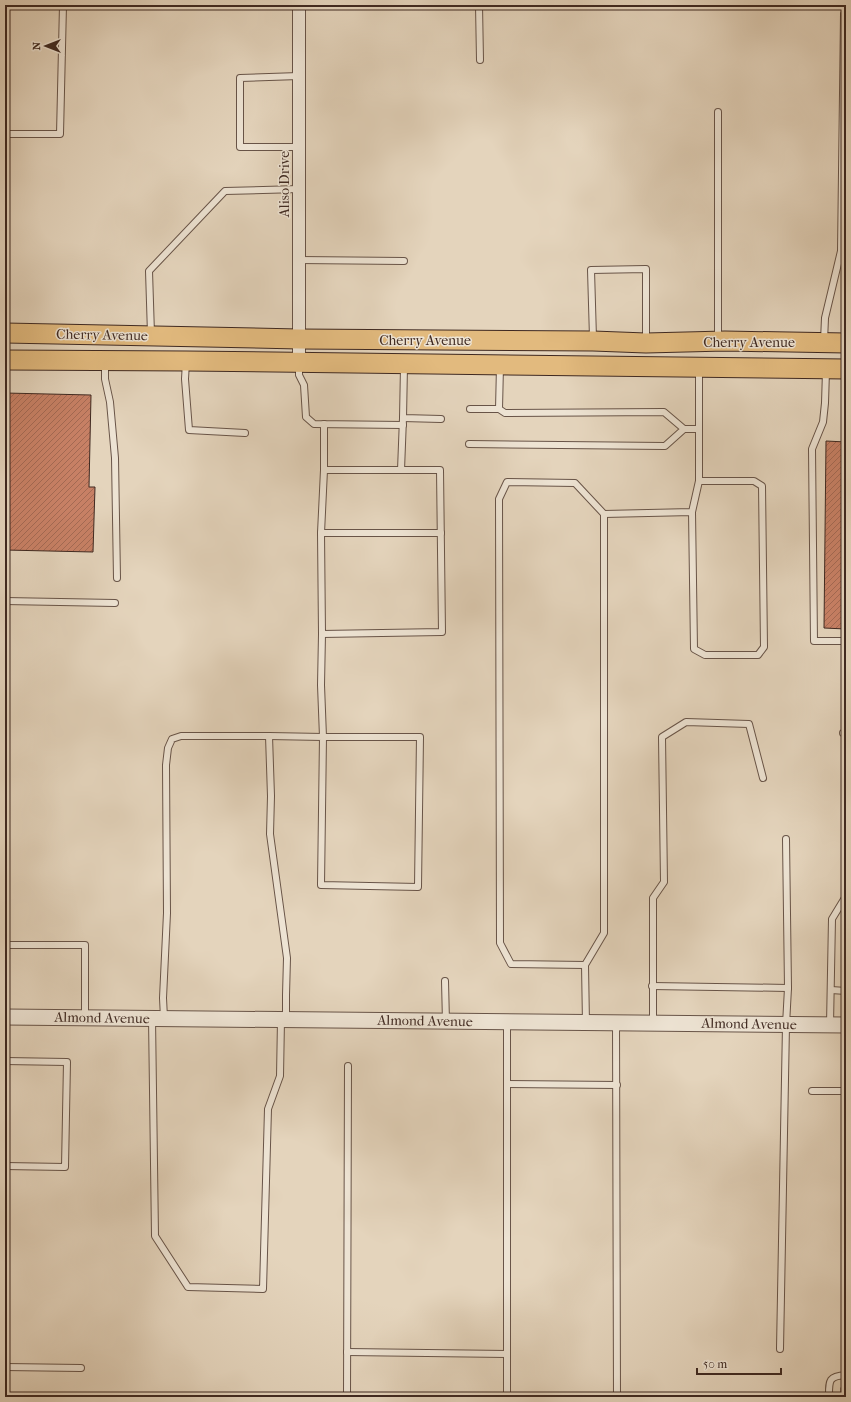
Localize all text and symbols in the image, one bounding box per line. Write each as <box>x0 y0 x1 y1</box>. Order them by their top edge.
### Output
north arrow <box>26 26 66 66</box>
text: N <box>30 41 43 50</box>
street label: Aliso Drive <box>276 151 293 218</box>
street label: Cherry Avenue <box>56 326 148 344</box>
street label: Cherry Avenue <box>379 332 471 349</box>
street label: Cherry Avenue <box>703 334 795 351</box>
street label: Almond Avenue <box>53 1009 150 1027</box>
street label: Almond Avenue <box>376 1012 473 1030</box>
street label: Almond Avenue <box>700 1015 797 1033</box>
scale bar <box>697 1350 781 1376</box>
text: 50 m <box>703 1357 727 1371</box>

